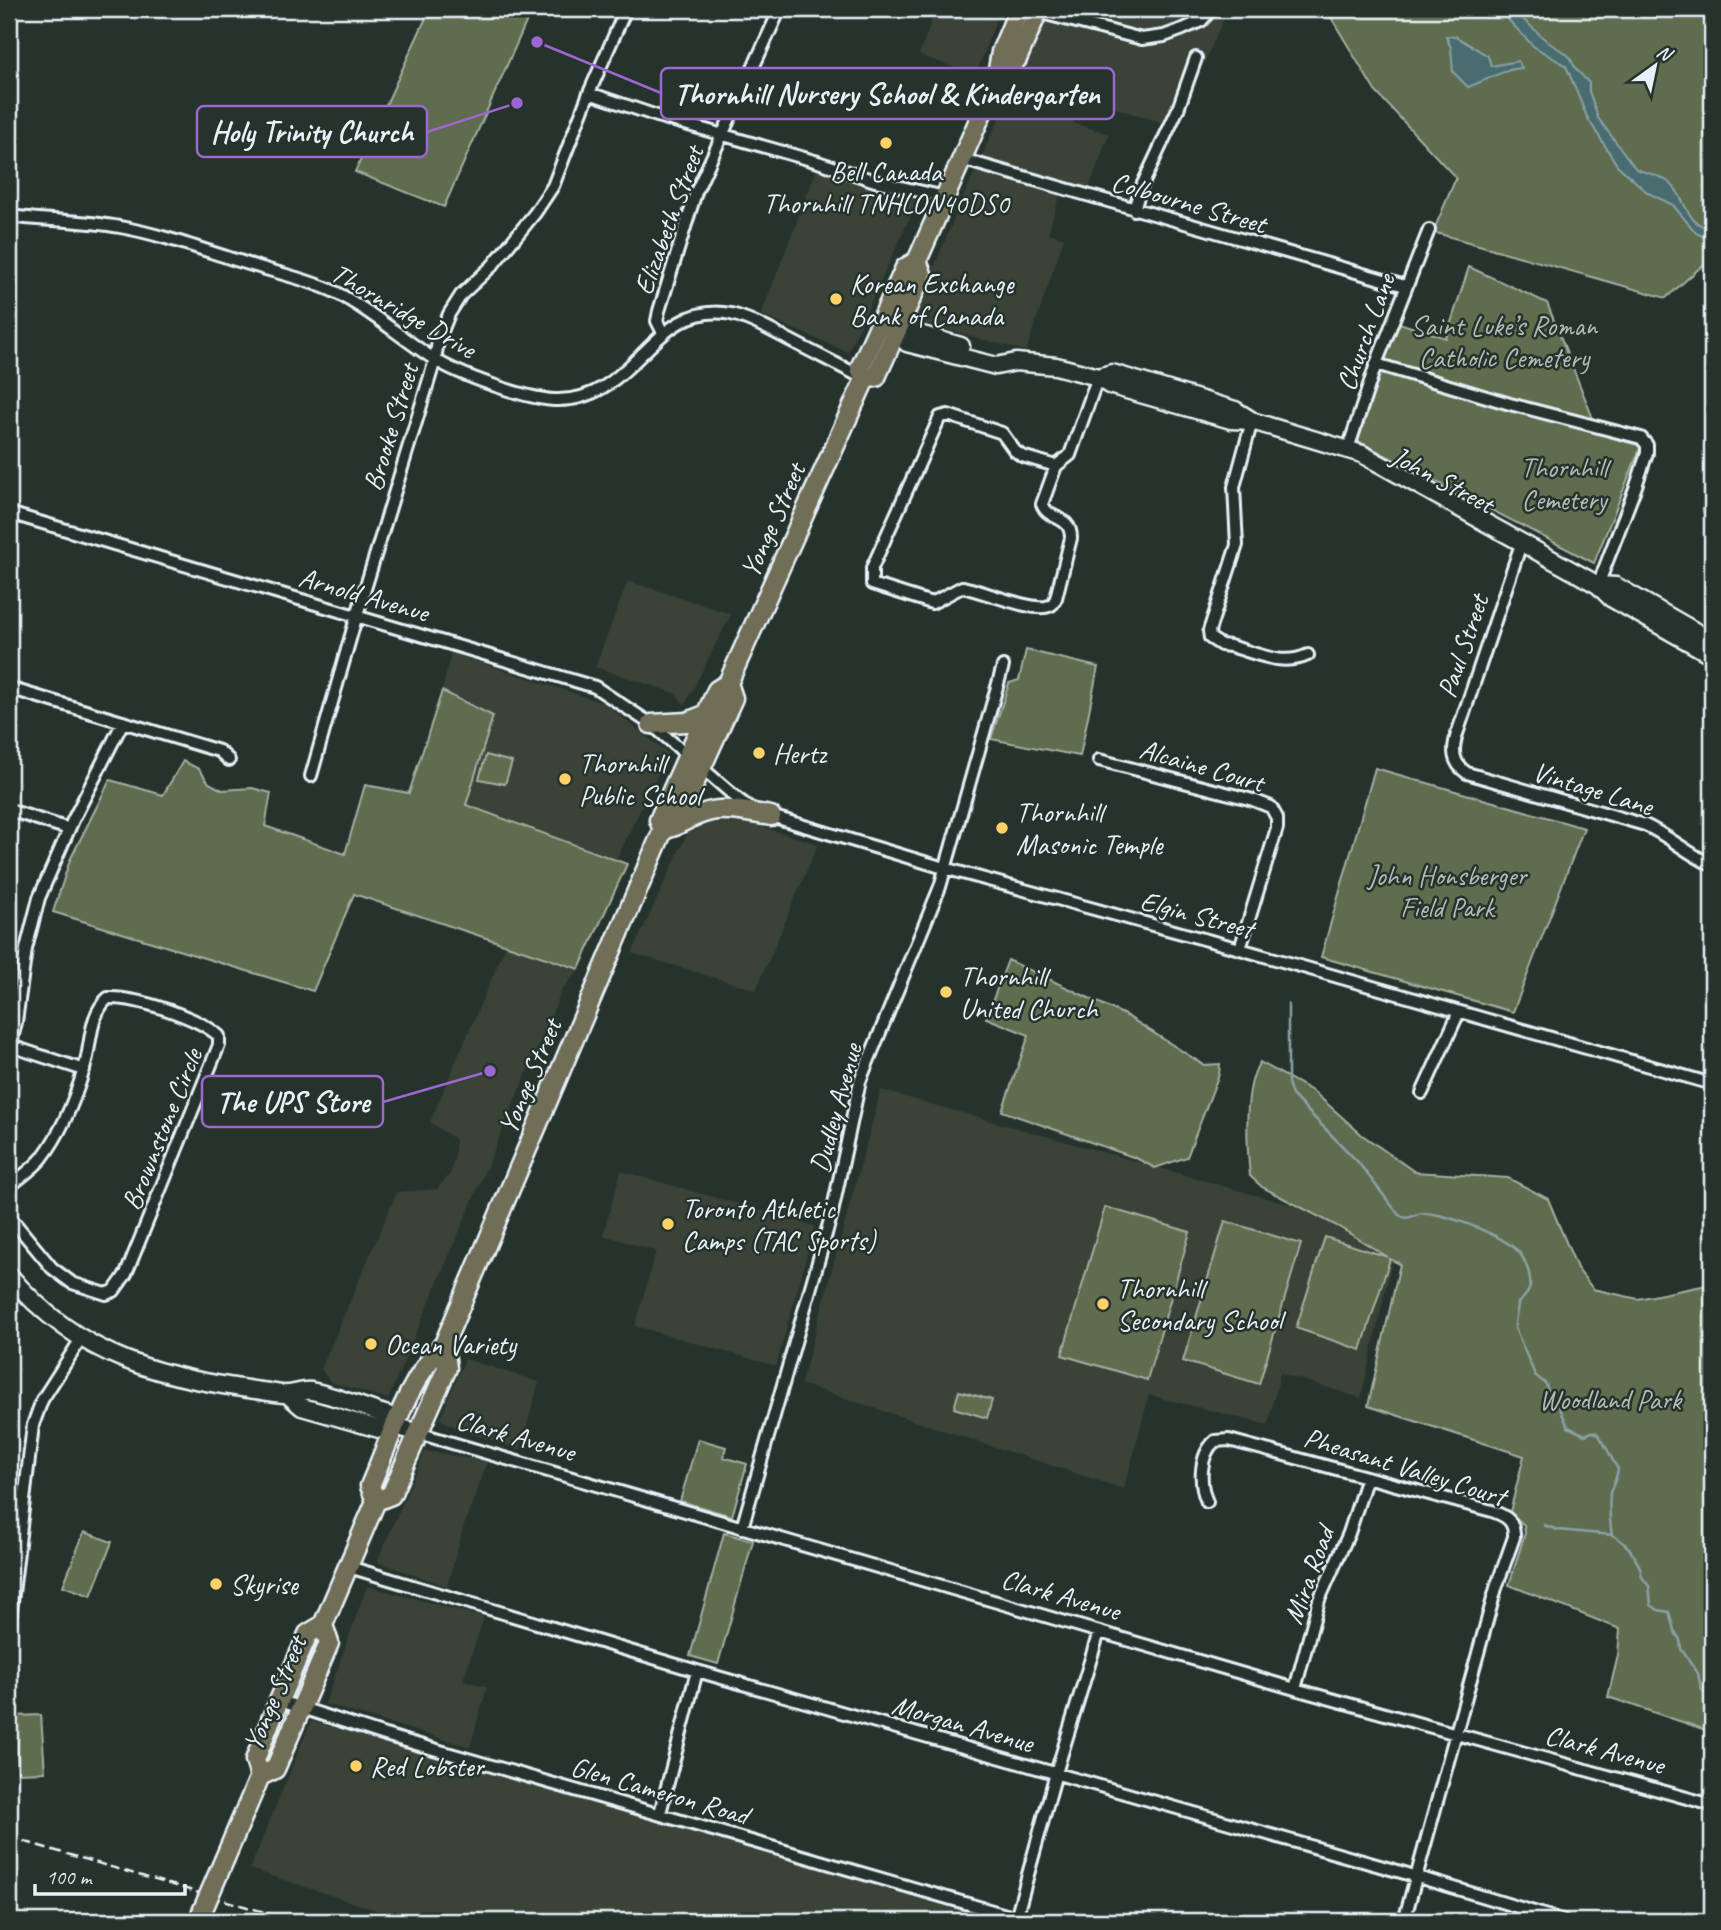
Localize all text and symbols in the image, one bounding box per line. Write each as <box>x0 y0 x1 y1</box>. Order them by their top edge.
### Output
north arrow <box>1620 32 1690 102</box>
text: N <box>1652 39 1678 68</box>
callout: Thornhill Nursery School & Kindergarten <box>661 68 1114 119</box>
text: Thornhill Nursery School & Kindergarten <box>674 75 1101 113</box>
callout: Holy Trinity Church <box>197 106 427 157</box>
text: Holy Trinity Church <box>211 113 415 152</box>
marker: Bell Canada Thornhill TNHLON40DS0 <box>878 135 894 151</box>
street label: Elizabeth Street <box>625 139 712 299</box>
place label: Bell Canada Thornhill TNHLON40DS0 <box>763 154 1011 221</box>
street label: Colbourne Street <box>1107 164 1273 242</box>
street label: Thornridge Drive <box>325 255 484 367</box>
place label: Korean Exchange Bank of Canada <box>850 266 1015 333</box>
street label: Church Lane <box>1328 267 1403 395</box>
marker: Korean Exchange Bank of Canada <box>828 291 844 307</box>
park label: Saint Luke’s Roman Catholic Cemetery <box>1411 308 1599 375</box>
street label: Brooke Street <box>355 357 427 495</box>
street label: John Street <box>1384 437 1502 522</box>
park label: Thornhill Cemetery <box>1521 450 1613 517</box>
street label: Yonge Street <box>732 455 814 583</box>
street label: Arnold Avenue <box>295 559 435 630</box>
street label: Paul Street <box>1429 588 1497 702</box>
street label: Alcaine Court <box>1136 731 1271 801</box>
place label: Hertz <box>773 736 828 771</box>
marker: Hertz <box>751 745 767 761</box>
place label: Thornhill Public School <box>579 746 706 813</box>
street label: Vintage Lane <box>1529 754 1659 824</box>
marker: Thornhill Public School <box>557 771 573 787</box>
place label: Thornhill Masonic Temple <box>1016 795 1164 862</box>
marker: Thornhill Masonic Temple <box>994 820 1010 836</box>
park label: John Honsberger Field Park <box>1366 858 1528 925</box>
street label: Elgin Street <box>1137 883 1261 947</box>
place label: Thornhill United Church <box>960 959 1100 1026</box>
marker: Thornhill United Church <box>938 984 954 1000</box>
street label: Yonge Street <box>490 1011 570 1139</box>
street label: Dudley Avenue <box>801 1038 870 1176</box>
street label: Brownstone Circle <box>113 1042 210 1215</box>
callout: The UPS Store <box>202 1076 383 1127</box>
text: The UPS Store <box>217 1083 371 1121</box>
place label: Toronto Athletic Camps (TAC Sports) <box>682 1191 877 1258</box>
marker: Toronto Athletic Camps (TAC Sports) <box>660 1216 676 1232</box>
place label: Thornhill Secondary School <box>1117 1271 1287 1338</box>
marker: Thornhill Secondary School <box>1095 1296 1111 1312</box>
place label: Ocean Variety <box>385 1327 519 1362</box>
marker: Ocean Variety <box>363 1336 379 1352</box>
park label: Woodland Park <box>1539 1382 1683 1417</box>
street label: Clark Avenue <box>453 1402 581 1470</box>
street label: Pheasant Valley Court <box>1300 1419 1513 1515</box>
street label: Mira Road <box>1275 1518 1344 1629</box>
street label: Clark Avenue <box>998 1561 1126 1629</box>
place label: Skyrise <box>230 1567 300 1602</box>
marker: Skyrise <box>208 1576 224 1592</box>
street label: Yonge Street <box>235 1628 315 1756</box>
street label: Morgan Avenue <box>888 1687 1039 1761</box>
street label: Clark Avenue <box>1542 1717 1670 1783</box>
street label: Glen Cameron Road <box>567 1748 757 1834</box>
place label: Red Lobster <box>370 1749 486 1784</box>
marker: Red Lobster <box>348 1758 364 1774</box>
scale bar <box>35 1853 186 1897</box>
text: 100 m <box>46 1864 93 1890</box>

